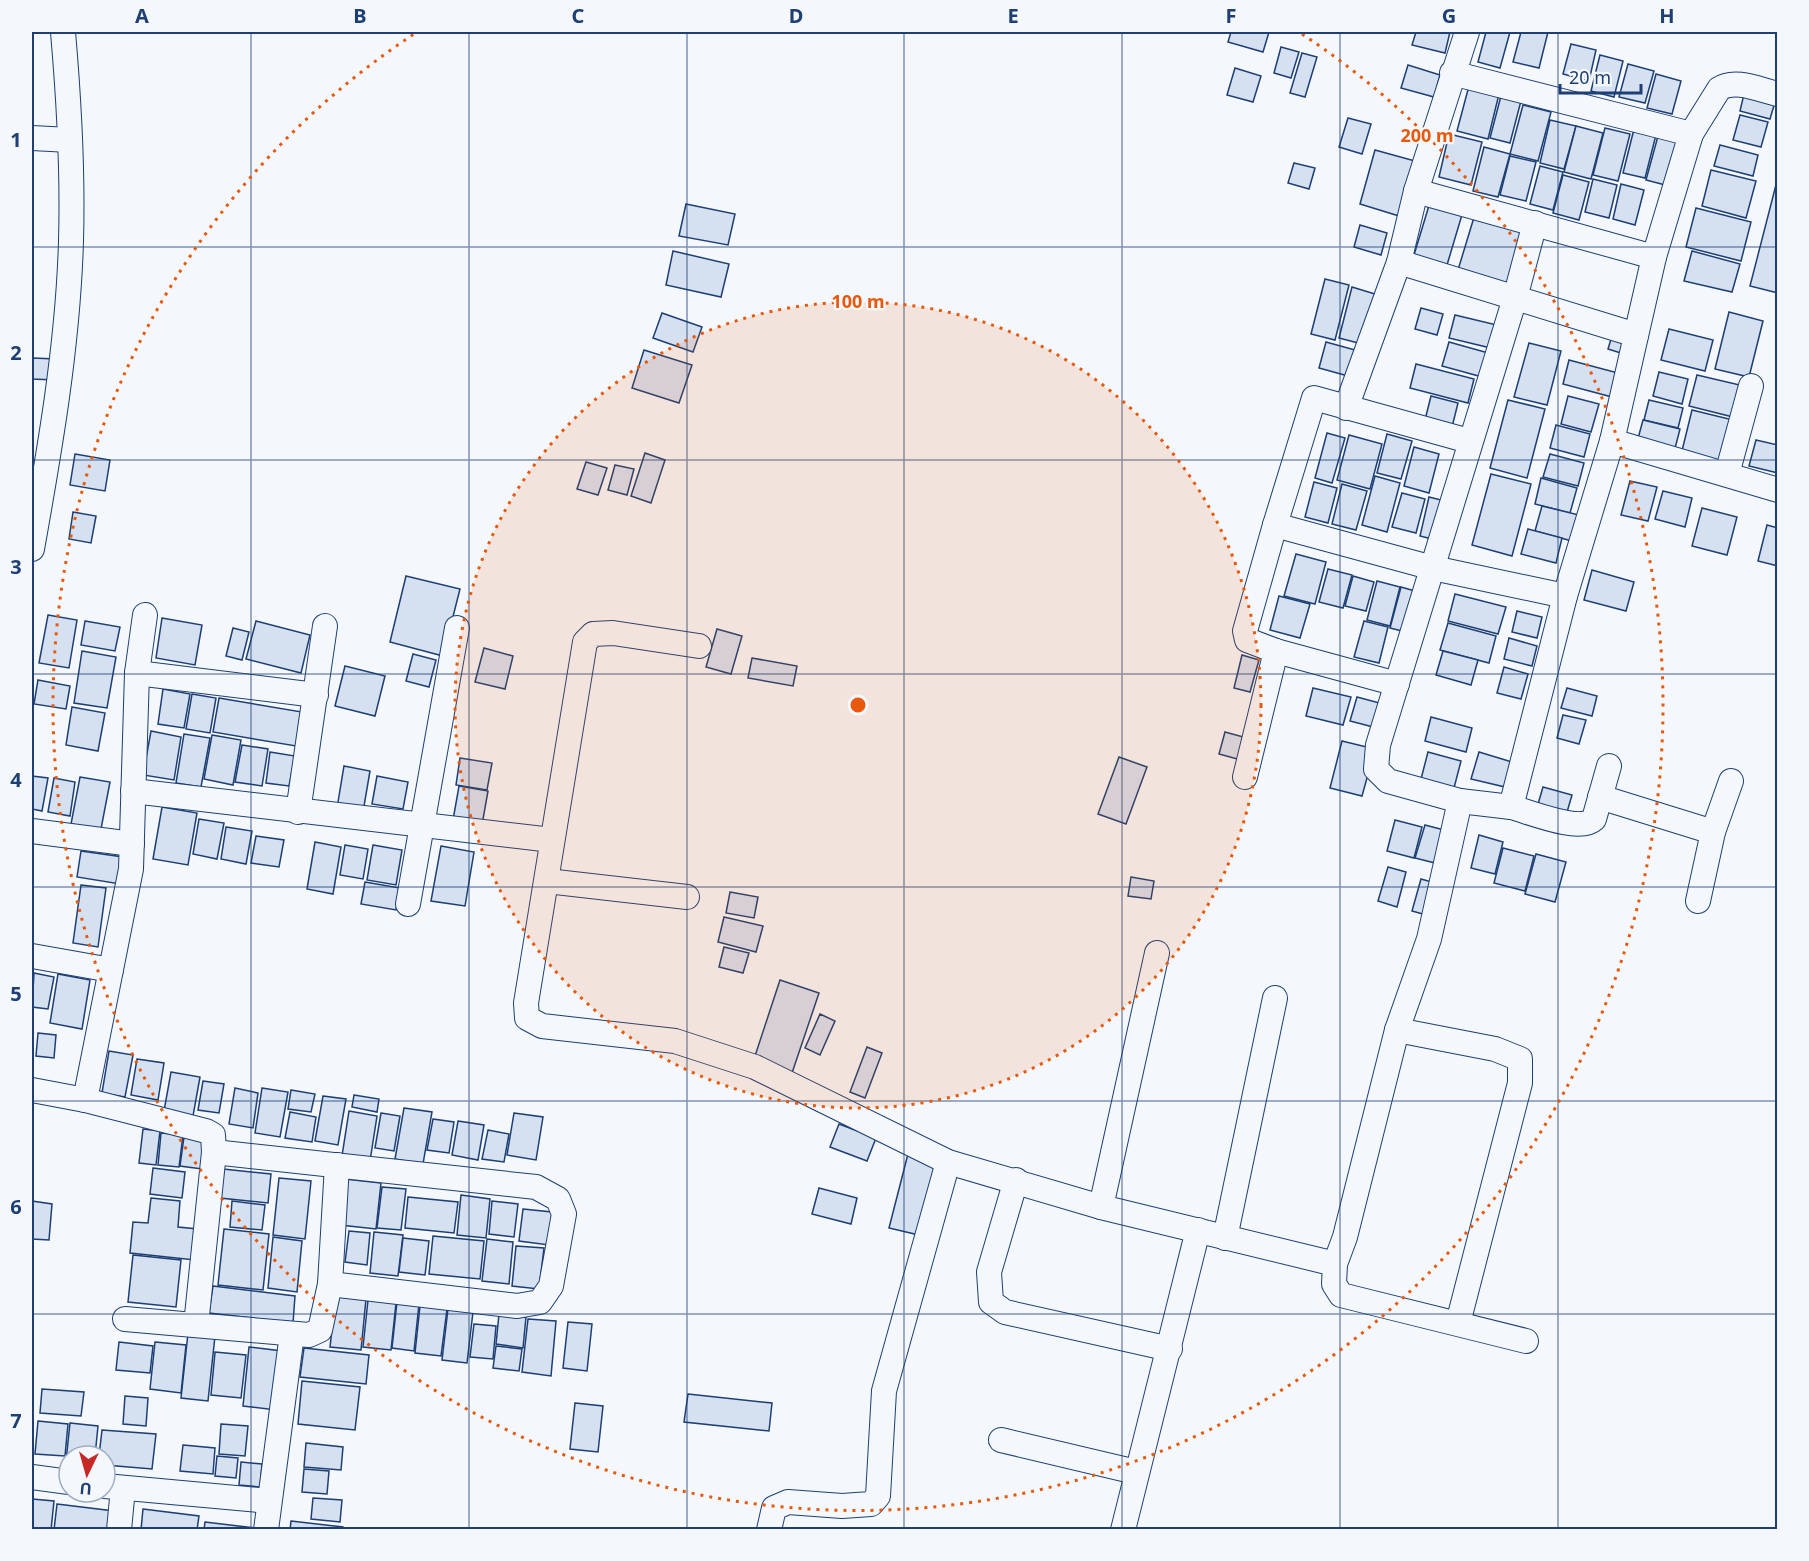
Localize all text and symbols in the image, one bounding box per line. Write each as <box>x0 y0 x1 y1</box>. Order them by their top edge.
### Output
text: A <box>135 2 149 29</box>
text: B <box>353 2 367 29</box>
text: C <box>572 2 585 29</box>
text: D <box>789 2 803 29</box>
text: E <box>1007 2 1019 29</box>
text: F <box>1226 2 1236 29</box>
text: G <box>1442 2 1456 29</box>
text: H <box>1659 2 1675 29</box>
scale bar <box>1560 57 1641 95</box>
text: 20 m <box>1569 65 1611 89</box>
text: 200 m <box>1400 123 1454 147</box>
text: 1 <box>10 126 22 153</box>
text: 100 m <box>831 289 885 313</box>
text: 2 <box>10 339 22 366</box>
text: 3 <box>10 553 22 580</box>
centre of rings <box>848 695 868 715</box>
text: 4 <box>10 766 22 793</box>
text: 5 <box>10 980 22 1007</box>
text: 6 <box>10 1193 22 1220</box>
text: 7 <box>10 1407 22 1434</box>
north arrow <box>57 1444 117 1504</box>
text: U <box>79 1477 93 1500</box>

